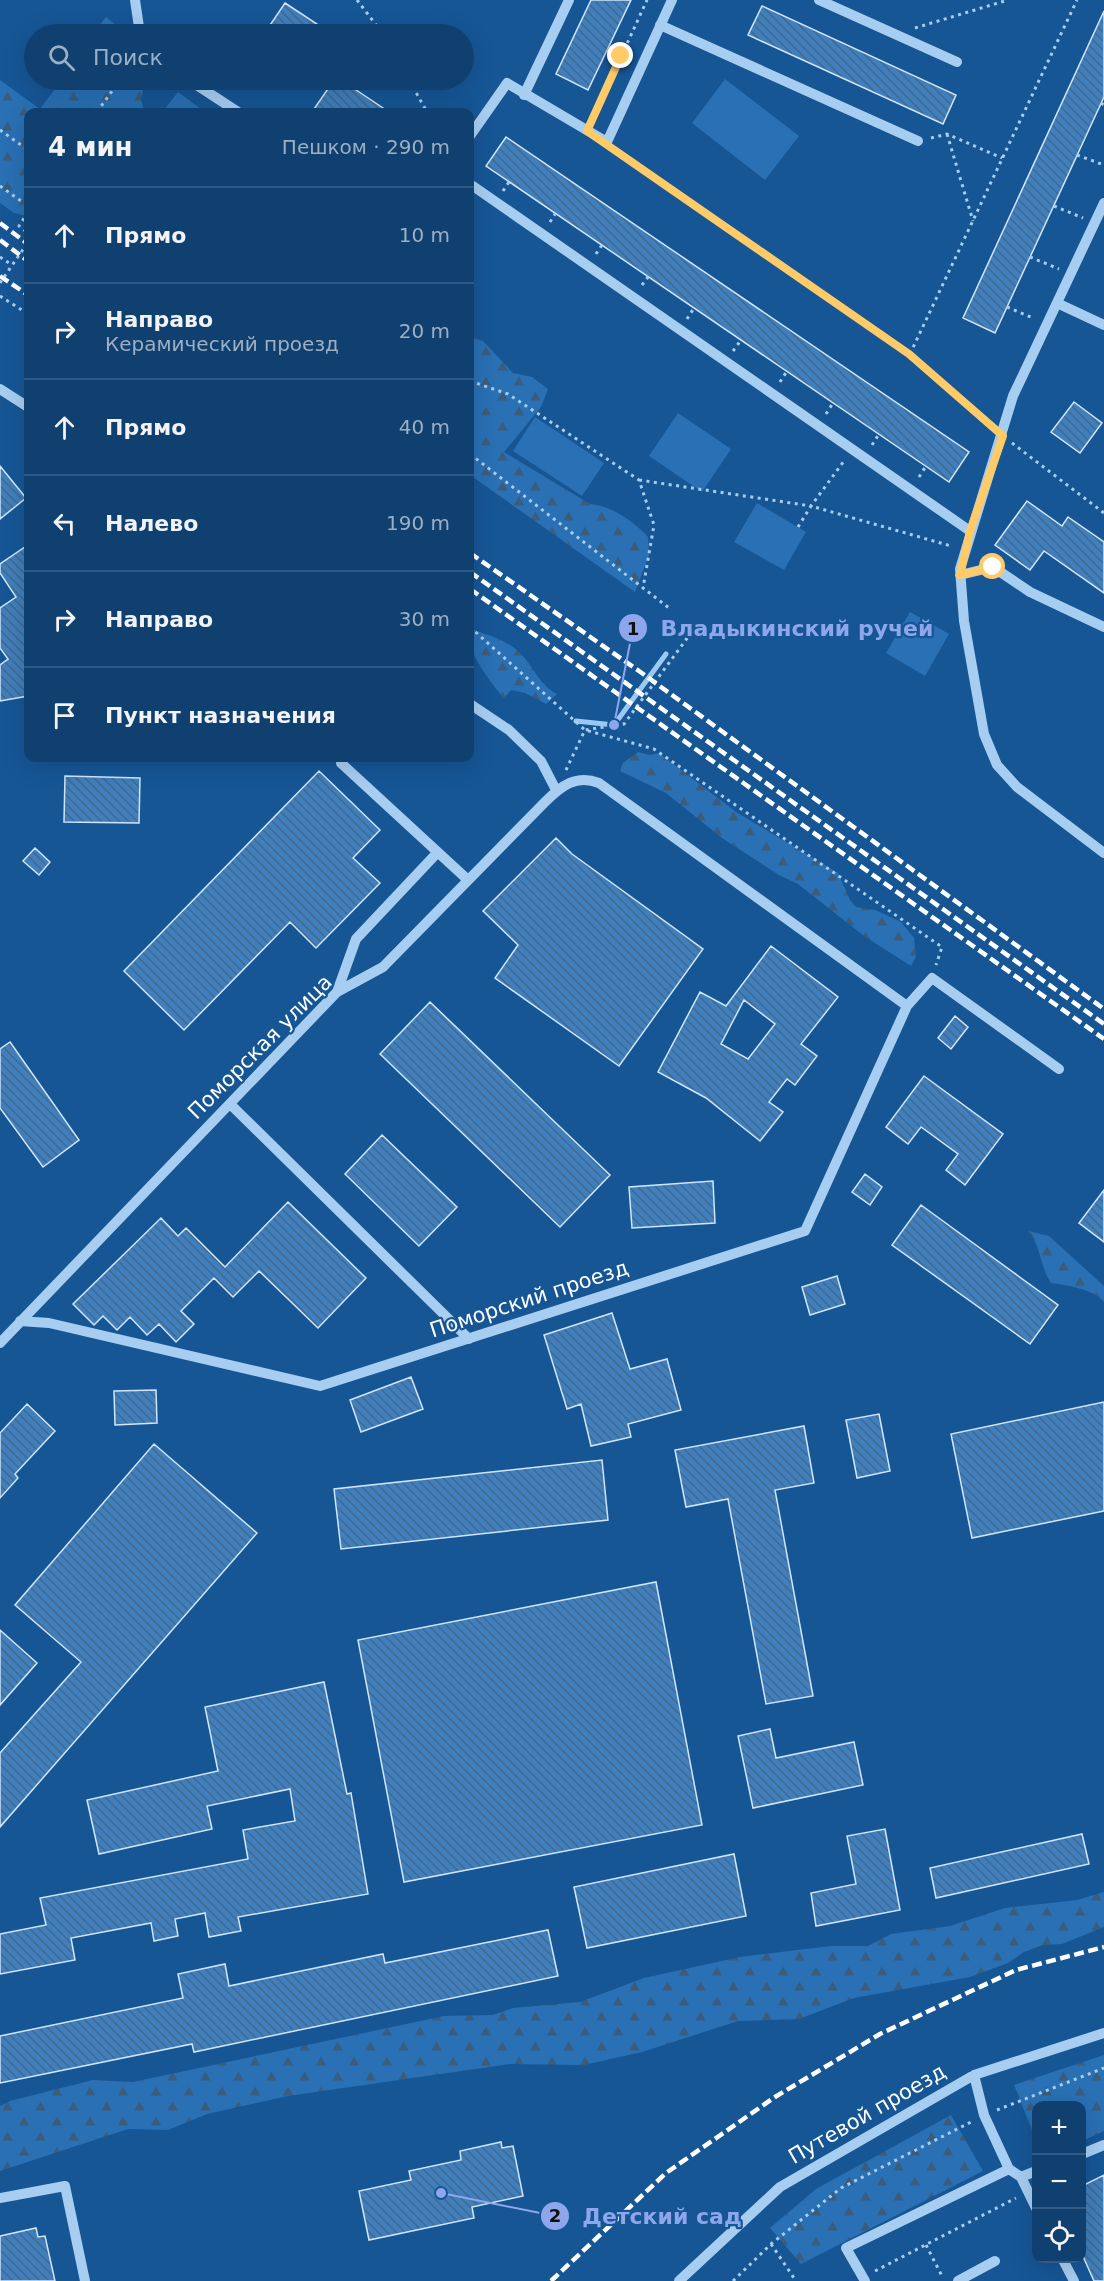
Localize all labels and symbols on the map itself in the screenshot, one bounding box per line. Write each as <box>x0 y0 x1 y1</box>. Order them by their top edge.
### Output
route end <box>607 42 633 68</box>
route start <box>979 553 1005 579</box>
callout: Владыкинский ручей <box>618 608 945 648</box>
text: Владыкинский ручей <box>661 616 933 641</box>
text: 1 <box>627 618 639 639</box>
street label: Поморская улица <box>183 970 337 1124</box>
street label: Поморский проезд <box>427 1256 631 1342</box>
street label: Путевой проезд <box>784 2059 950 2169</box>
callout: Детский сад <box>540 2196 754 2236</box>
text: Детский сад <box>582 2204 742 2229</box>
text: 2 <box>549 2205 561 2226</box>

